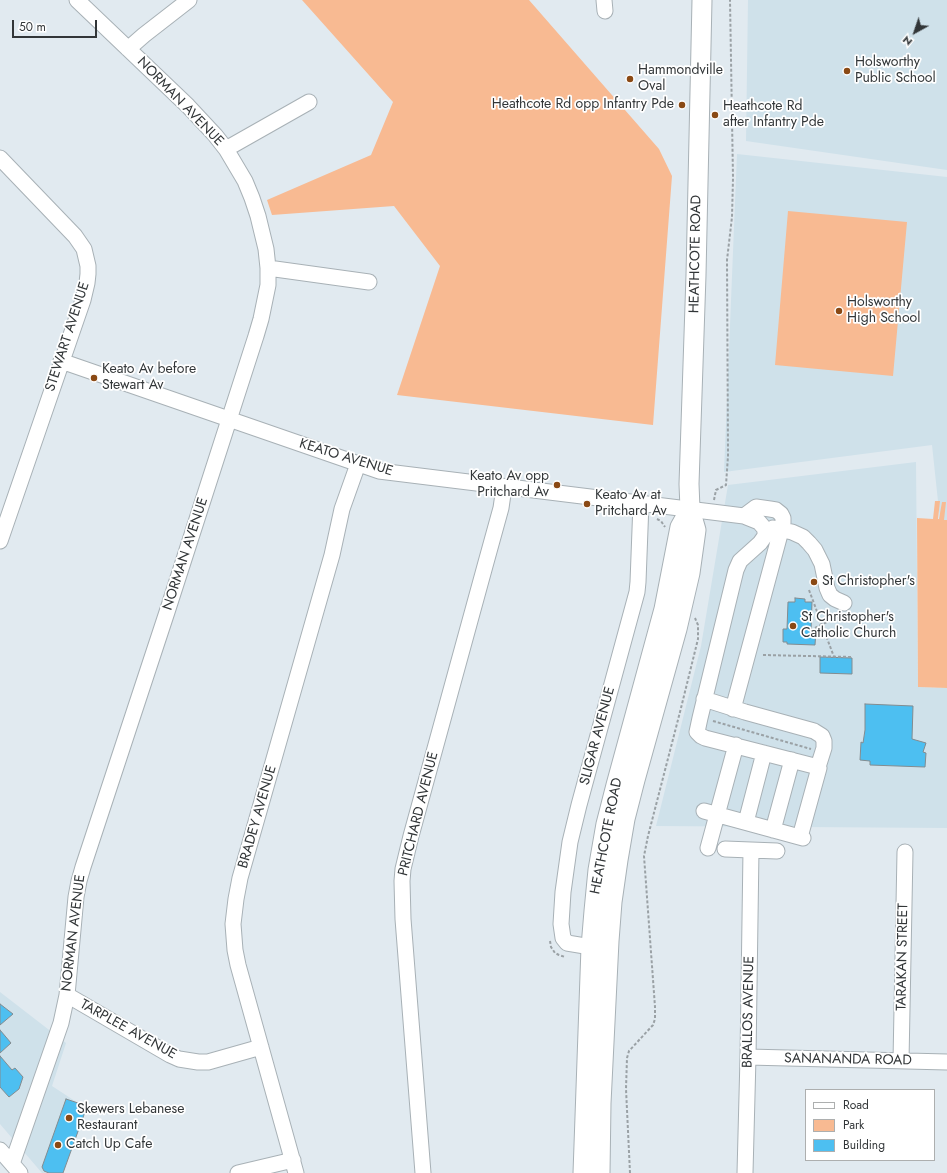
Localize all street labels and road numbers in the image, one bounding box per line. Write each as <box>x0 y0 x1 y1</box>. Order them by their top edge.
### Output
street label: NORMAN AVENUE <box>133 54 227 150</box>
street label: HEATHCOTE ROAD <box>687 195 705 313</box>
street label: STEWART AVENUE <box>42 280 94 394</box>
street label: KEATO AVENUE <box>297 436 395 480</box>
street label: NORMAN AVENUE <box>160 496 212 612</box>
street label: SLIGAR AVENUE <box>577 685 619 787</box>
street label: PRITCHARD AVENUE <box>395 750 443 878</box>
street label: BRADEY AVENUE <box>235 764 281 870</box>
street label: HEATHCOTE ROAD <box>587 776 627 896</box>
street label: NORMAN AVENUE <box>59 874 89 992</box>
street label: TARAKAN STREET <box>894 903 912 1011</box>
street label: BRALLOS AVENUE <box>740 956 758 1068</box>
street label: TARPLEE AVENUE <box>77 997 179 1063</box>
street label: SANANANDA ROAD <box>784 1050 912 1070</box>

